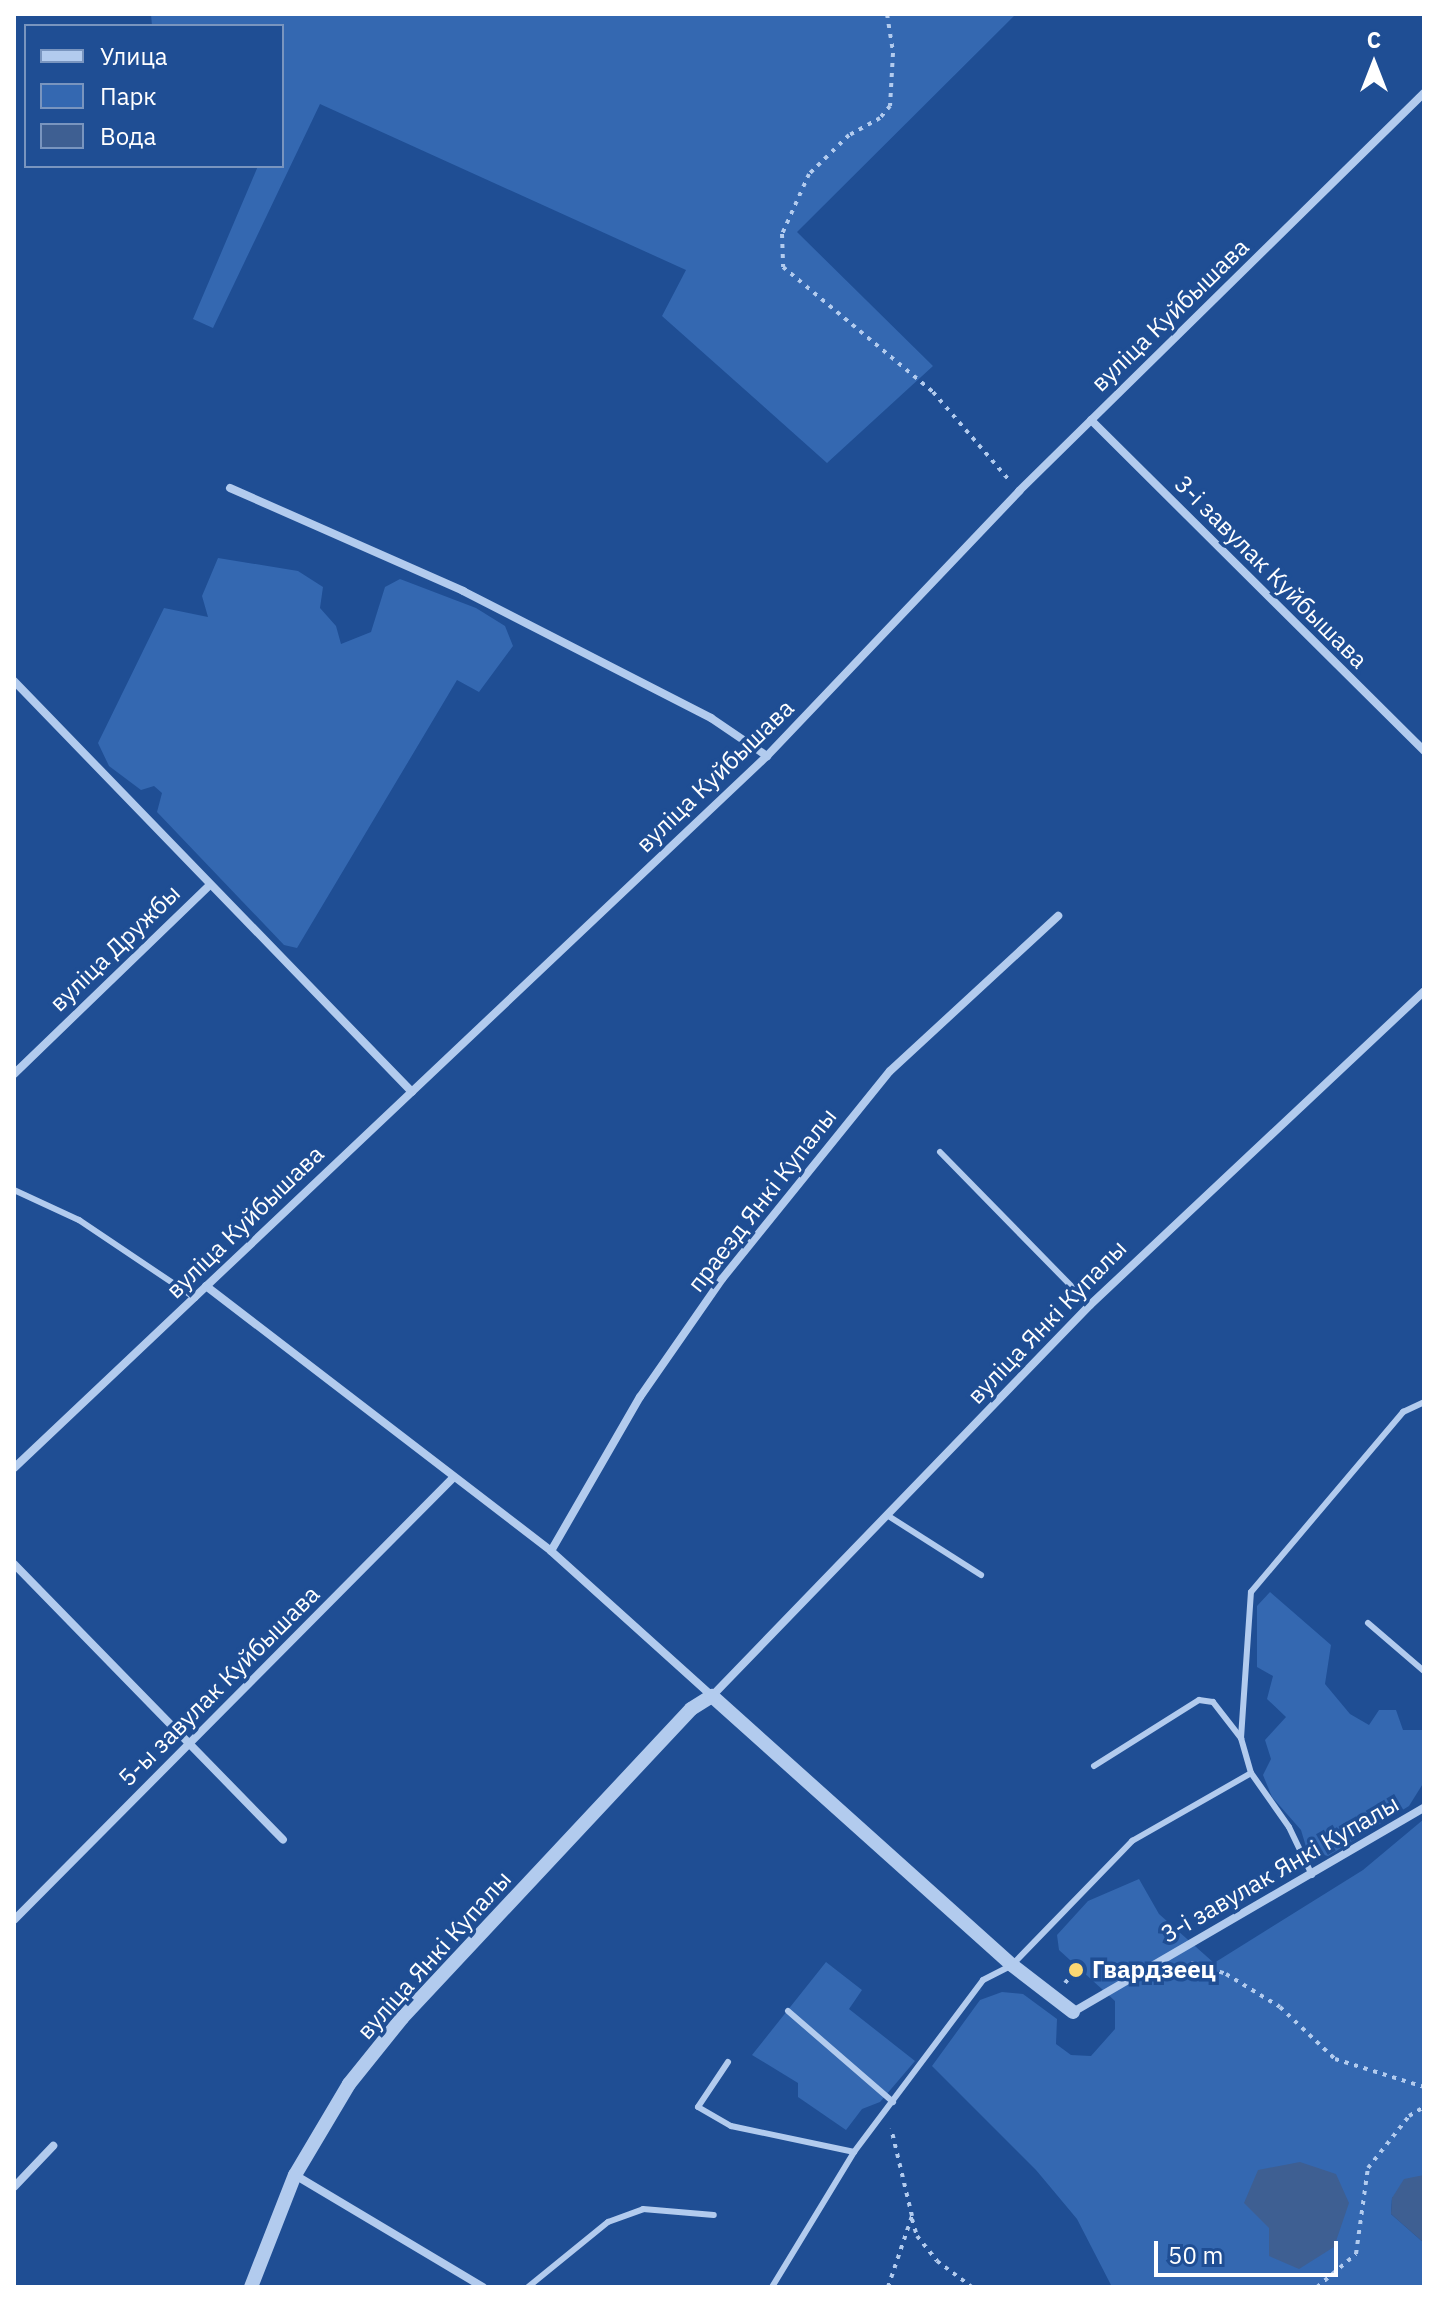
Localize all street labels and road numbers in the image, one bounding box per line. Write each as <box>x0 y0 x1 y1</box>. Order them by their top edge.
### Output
street label: вуліца Куйбышава <box>1085 233 1255 397</box>
street label: 3-і завулак Куйбышава <box>1169 470 1373 674</box>
street label: вуліца Куйбышава <box>630 694 800 858</box>
street label: вуліца Дружбы <box>44 879 186 1017</box>
street label: праезд Янкі Купалы <box>681 1102 843 1298</box>
street label: вуліца Куйбышава <box>160 1140 330 1304</box>
street label: вуліца Янкі Купалы <box>961 1234 1133 1410</box>
street label: 5-ы завулак Куйбышава <box>113 1580 325 1792</box>
street label: 3-і завулак Янкі Купалы <box>1156 1789 1404 1949</box>
street label: вуліца Янкі Купалы <box>351 1865 517 2045</box>

